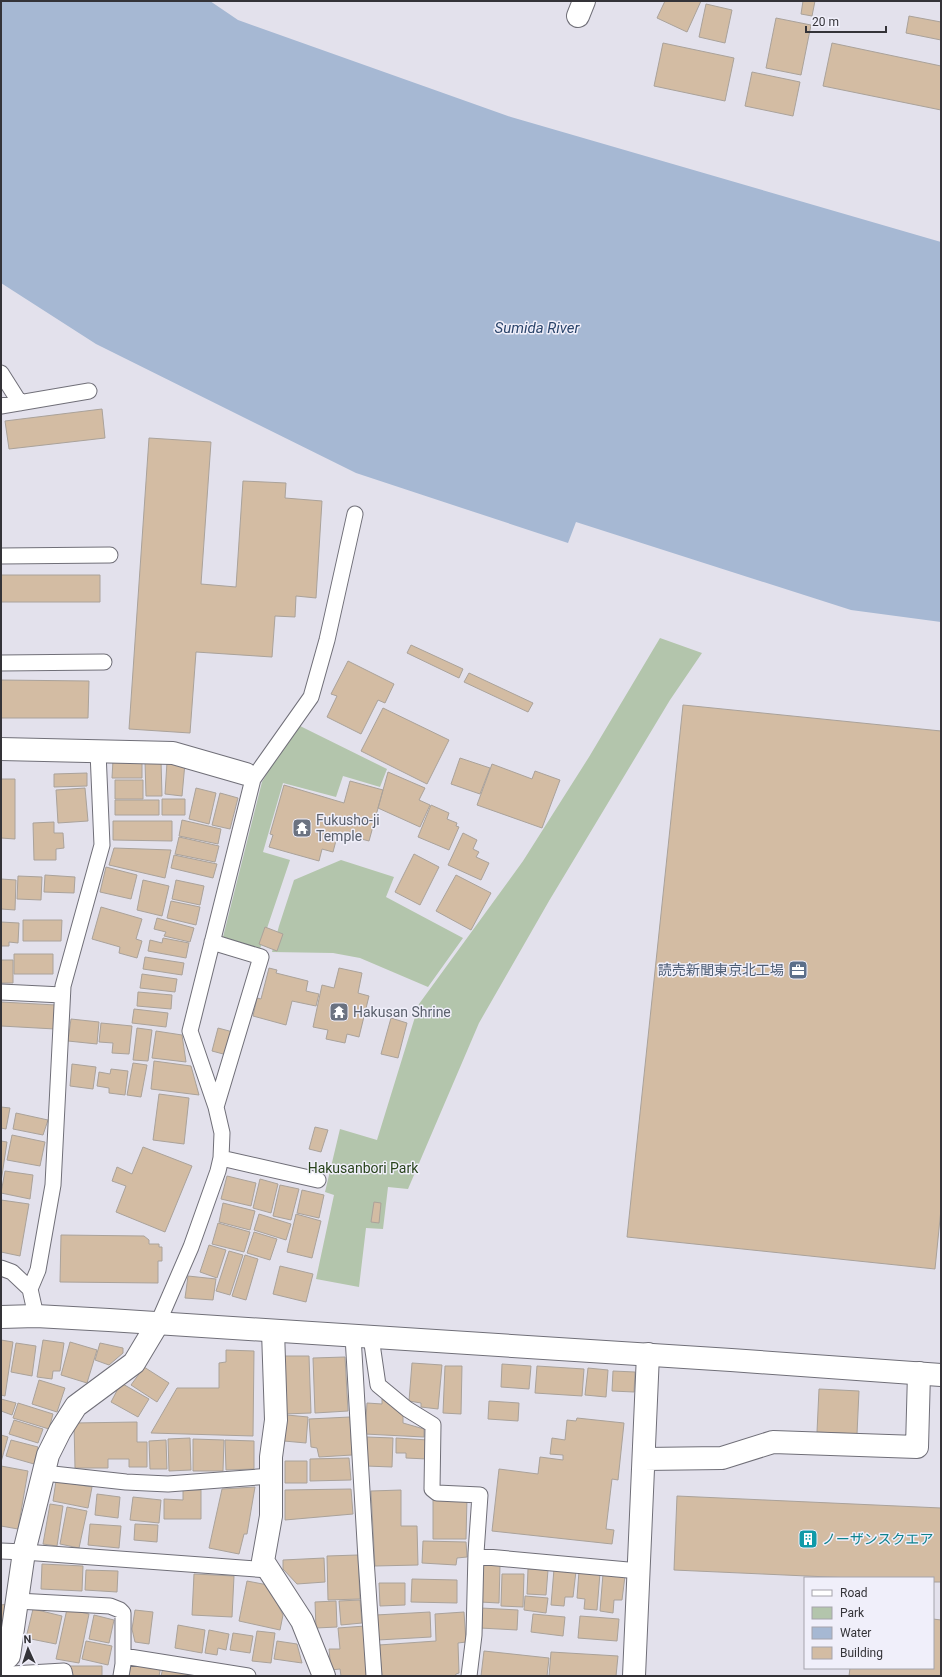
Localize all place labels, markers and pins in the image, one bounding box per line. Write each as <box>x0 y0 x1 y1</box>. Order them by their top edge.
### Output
place label: Fukusho-ji Temple <box>316 812 380 844</box>
temple icon: Fukusho-ji Temple <box>291 817 313 839</box>
office icon: 読売新聞東京北工場 <box>787 959 809 981</box>
place label: 読売新聞東京北工場 <box>658 962 784 978</box>
temple icon: Hakusan Shrine <box>328 1001 350 1023</box>
place label: Hakusan Shrine <box>353 1004 451 1020</box>
building icon: ノーザンスクエア <box>797 1528 819 1550</box>
place label: ノーザンスクエア <box>822 1531 933 1547</box>

